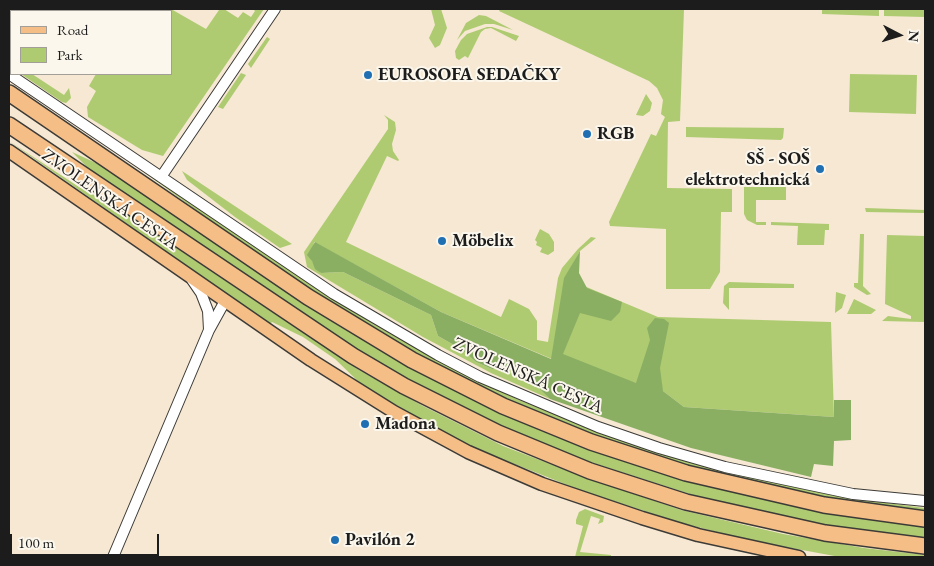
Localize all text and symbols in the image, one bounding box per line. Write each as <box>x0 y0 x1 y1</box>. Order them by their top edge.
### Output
legend <box>10 10 172 75</box>
north arrow <box>874 10 924 60</box>
text: Road <box>57 20 88 39</box>
text: N <box>904 30 923 43</box>
text: Park <box>57 45 83 64</box>
place label: EUROSOFA SEDAČKY <box>378 64 560 86</box>
marker: EUROSOFA SEDAČKY <box>362 69 374 81</box>
place label: RGB <box>597 123 634 145</box>
marker: RGB <box>581 128 593 140</box>
street label: ZVOLENSKÁ CESTA <box>37 145 183 255</box>
place label: SŠ - SOŠ elektrotechnická <box>685 148 810 190</box>
marker: SŠ - SOŠ elektrotechnická <box>814 163 826 175</box>
place label: Möbelix <box>452 230 514 252</box>
marker: Möbelix <box>436 235 448 247</box>
street label: ZVOLENSKÁ CESTA <box>450 333 606 419</box>
place label: Madona <box>375 413 436 435</box>
marker: Madona <box>359 418 371 430</box>
scale bar <box>12 524 161 556</box>
place label: Pavilón 2 <box>345 529 415 551</box>
text: 100 m <box>18 533 54 552</box>
marker: Pavilón 2 <box>329 534 341 546</box>

